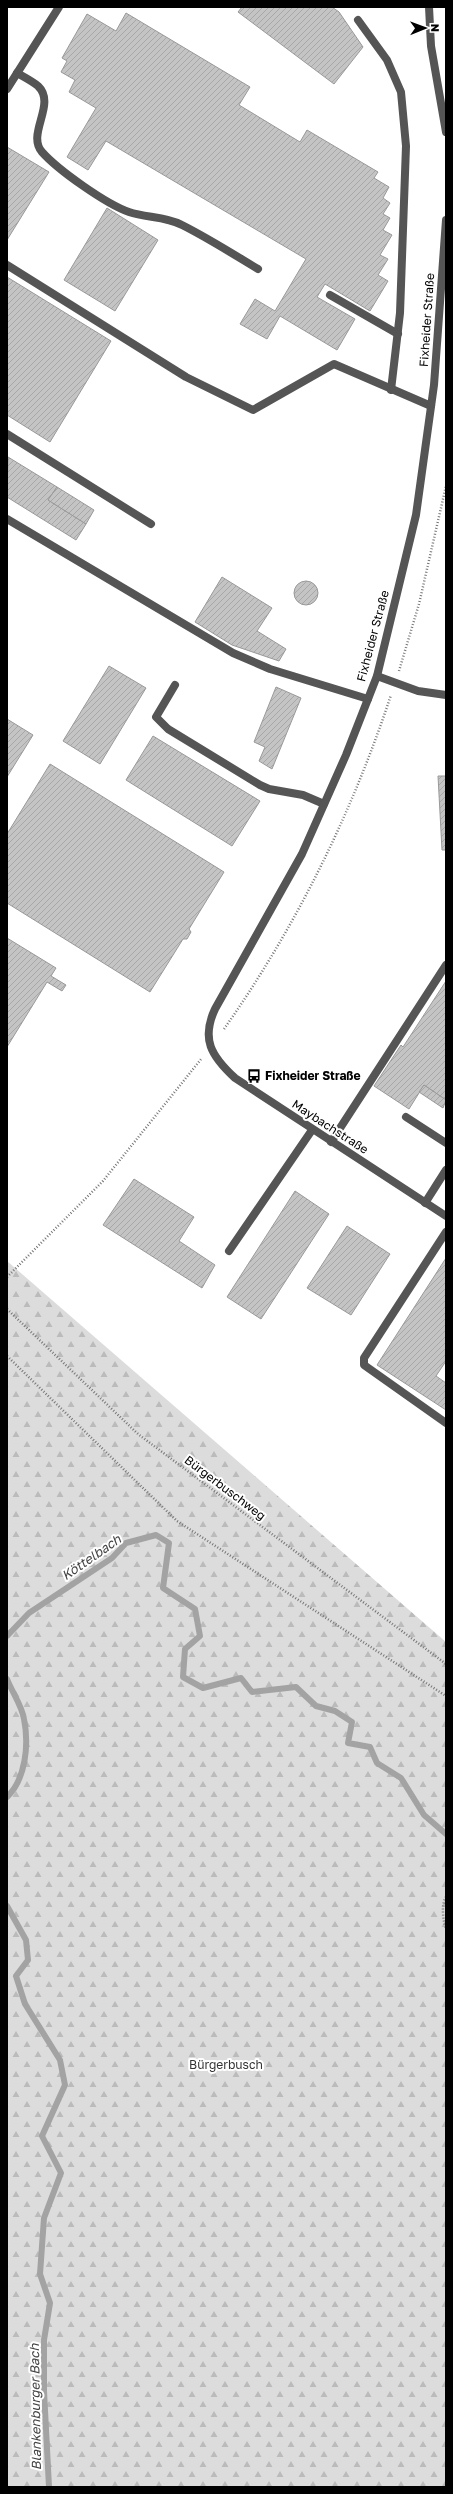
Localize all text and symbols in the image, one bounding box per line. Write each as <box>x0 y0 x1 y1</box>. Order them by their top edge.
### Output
north arrow <box>405 8 445 48</box>
text: N <box>429 24 442 32</box>
street label: Fixheider Straße <box>416 273 437 367</box>
street label: Fixheider Straße <box>353 588 392 683</box>
bus stop icon: Fixheider Straße <box>246 1068 262 1084</box>
place label: Fixheider Straße <box>265 1068 361 1083</box>
street label: Maybachstraße <box>289 1096 371 1157</box>
street label: Bürgerbuschweg <box>182 1452 269 1523</box>
water label: Köttelbach <box>58 1530 125 1583</box>
park label: Bürgerbusch <box>189 2057 263 2072</box>
water label: Blankenburger Bach <box>26 2343 44 2470</box>

